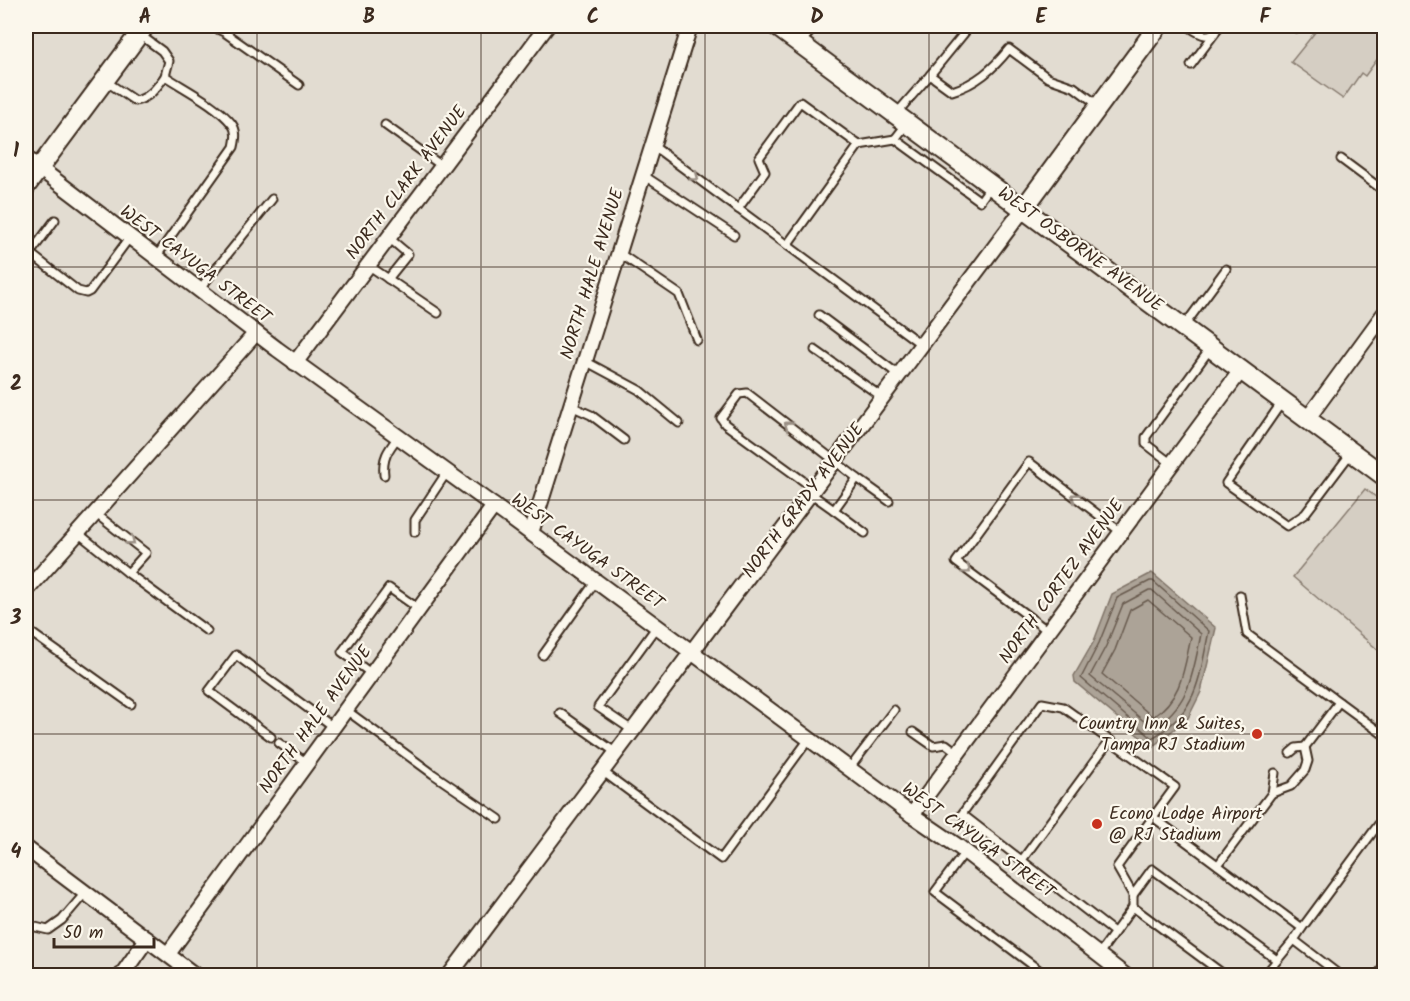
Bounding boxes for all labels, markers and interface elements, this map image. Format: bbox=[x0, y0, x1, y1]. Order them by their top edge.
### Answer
text: A bbox=[139, 2, 151, 34]
text: B bbox=[363, 2, 375, 34]
text: C bbox=[587, 2, 599, 34]
text: D bbox=[810, 2, 824, 34]
text: E bbox=[1035, 2, 1047, 34]
text: F bbox=[1260, 2, 1272, 34]
street label: NORTH CLARK AVENUE bbox=[339, 99, 475, 266]
text: 1 bbox=[13, 136, 19, 168]
one-way arrow bbox=[689, 170, 700, 181]
street label: WEST OSBORNE AVENUE bbox=[991, 180, 1169, 321]
street label: NORTH HALE AVENUE bbox=[553, 184, 633, 363]
street label: WEST CAYUGA STREET bbox=[113, 198, 278, 333]
text: 2 bbox=[10, 369, 22, 401]
street label: NORTH GRADY AVENUE bbox=[736, 417, 873, 585]
one-way arrow bbox=[784, 421, 795, 432]
street label: WEST CAYUGA STREET bbox=[504, 486, 671, 618]
street label: NORTH CORTEZ AVENUE bbox=[992, 493, 1132, 671]
one-way arrow bbox=[1070, 493, 1081, 504]
one-way arrow bbox=[125, 534, 136, 545]
one-way arrow bbox=[960, 563, 971, 574]
text: 3 bbox=[10, 603, 22, 635]
street label: NORTH HALE AVENUE bbox=[252, 639, 380, 800]
place label: Country Inn & Suites, Tampa RJ Stadium bbox=[1078, 710, 1245, 760]
marker: Country Inn & Suites, Tampa RJ Stadium bbox=[1250, 727, 1264, 741]
street label: WEST CAYUGA STREET bbox=[895, 775, 1062, 907]
place label: Econo Lodge Airport @ RJ Stadium bbox=[1109, 800, 1263, 850]
marker: Econo Lodge Airport @ RJ Stadium bbox=[1090, 817, 1104, 831]
text: 4 bbox=[11, 837, 22, 869]
scale bar bbox=[54, 911, 154, 949]
text: 50 m bbox=[63, 919, 103, 948]

